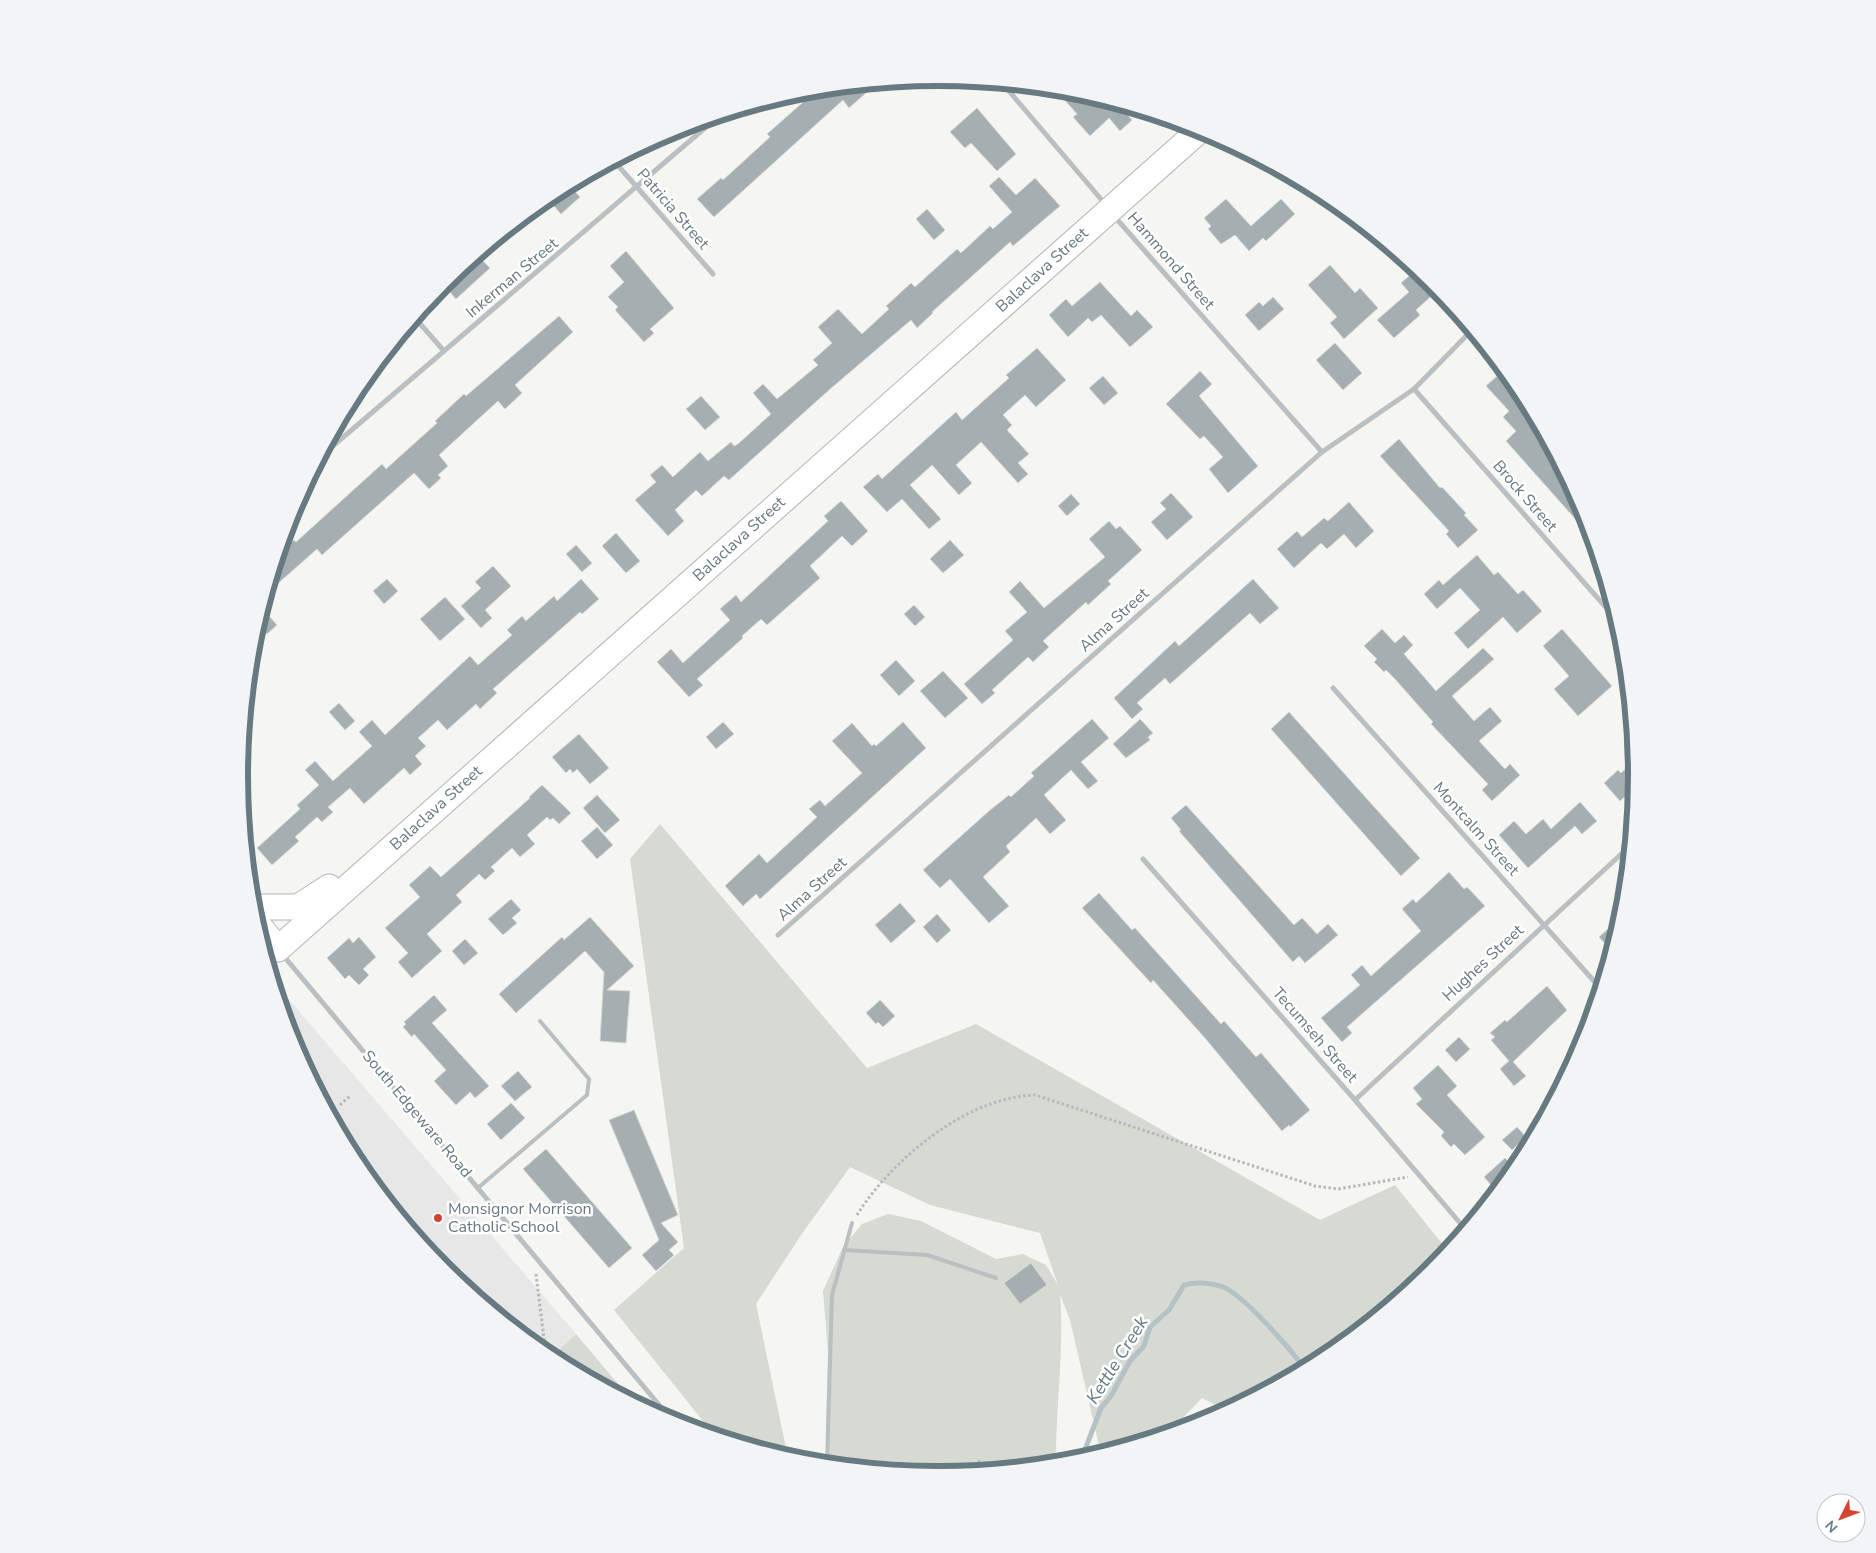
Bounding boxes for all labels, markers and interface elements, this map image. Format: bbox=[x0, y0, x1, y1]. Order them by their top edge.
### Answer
street label: Patricia Street bbox=[632, 164, 715, 254]
street label: Hammond Street bbox=[1122, 207, 1220, 315]
street label: Balaclava Street bbox=[991, 222, 1093, 317]
street label: Inkerman Street bbox=[461, 233, 563, 323]
street label: Brock Street bbox=[1488, 455, 1563, 537]
street label: Balaclava Street bbox=[688, 491, 790, 586]
street label: Alma Street bbox=[1075, 583, 1154, 657]
street label: Balaclava Street bbox=[385, 760, 487, 855]
street label: Montcalm Street bbox=[1428, 777, 1524, 881]
street label: Alma Street bbox=[773, 852, 852, 926]
street label: Hughes Street bbox=[1438, 919, 1529, 1006]
street label: Tecumseh Street bbox=[1267, 982, 1363, 1088]
street label: South Edgeware Road bbox=[357, 1046, 477, 1182]
place label: Monsignor Morrison Catholic School bbox=[448, 1198, 592, 1238]
marker: Monsignor Morrison Catholic School bbox=[432, 1212, 444, 1224]
water label: Kettle Creek bbox=[1081, 1311, 1154, 1408]
north arrow bbox=[1816, 1493, 1866, 1543]
text: N bbox=[1821, 1516, 1842, 1537]

